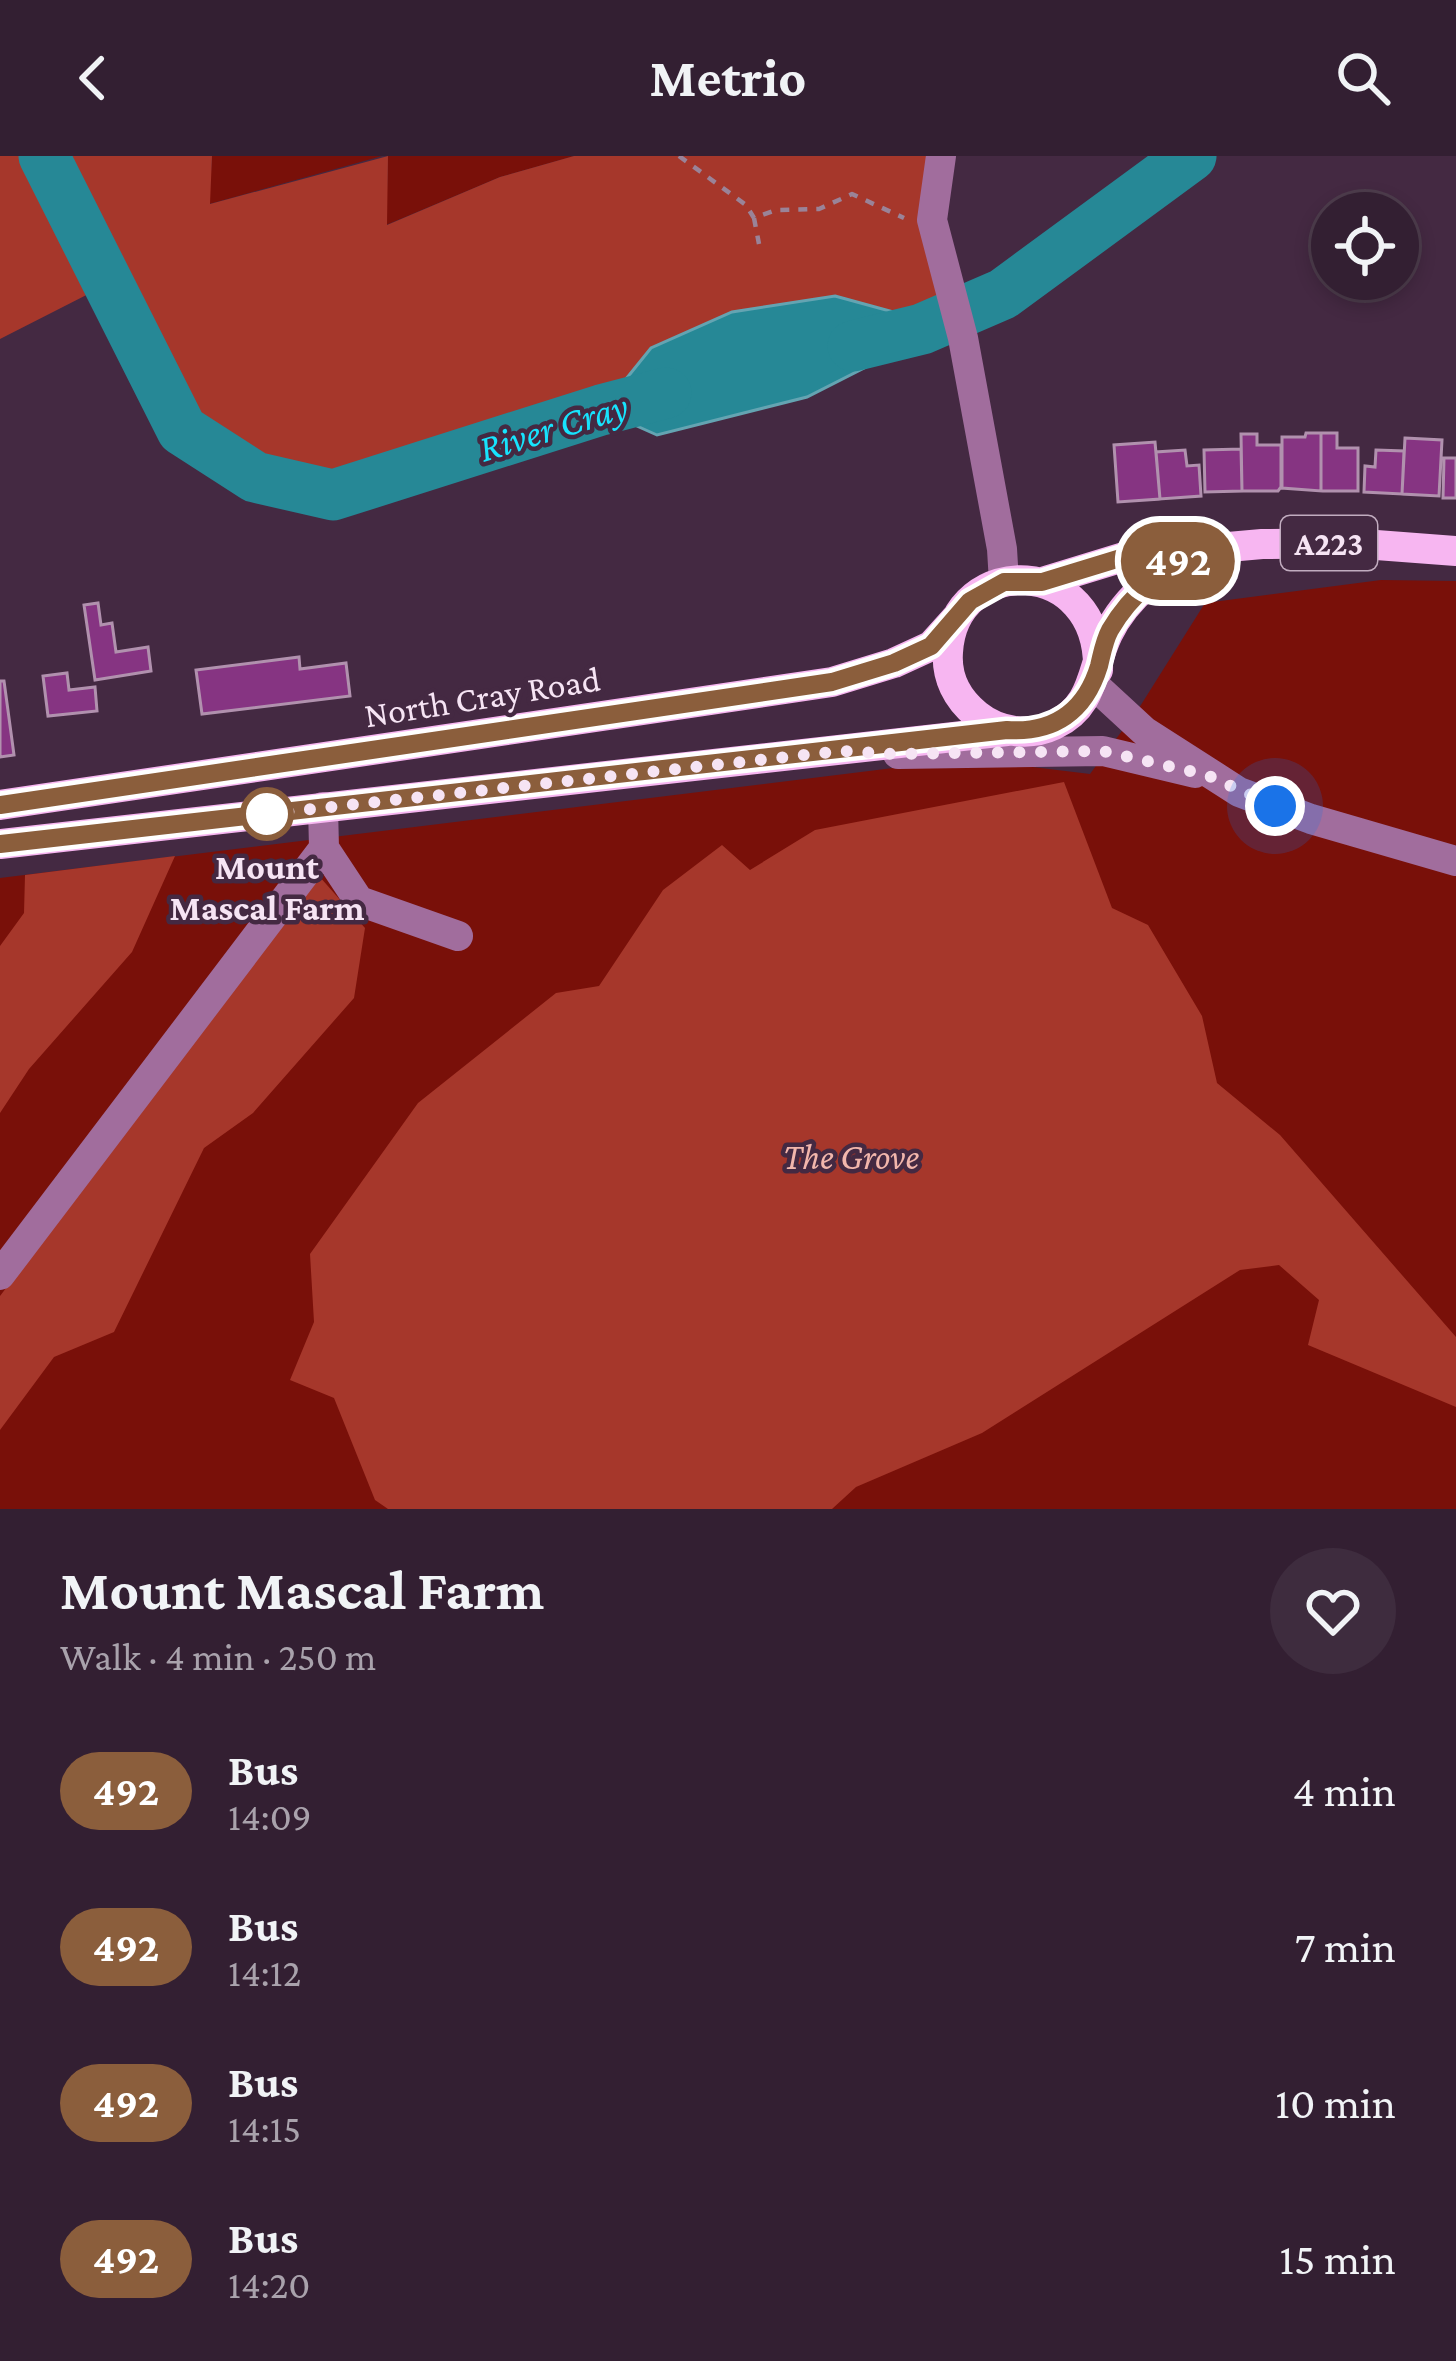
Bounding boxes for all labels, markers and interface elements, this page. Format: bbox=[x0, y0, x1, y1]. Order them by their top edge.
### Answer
icon: back bbox=[60, 45, 126, 111]
icon: search bbox=[1330, 45, 1396, 111]
text: Metrio bbox=[650, 48, 806, 108]
map controls bbox=[1311, 192, 1419, 300]
button: locate bbox=[1311, 192, 1419, 300]
water label: River Cray bbox=[473, 383, 633, 471]
road number: A223 bbox=[1281, 516, 1377, 570]
line badge: 492 bbox=[1109, 522, 1247, 600]
text: 492 bbox=[1145, 537, 1211, 584]
street label: North Cray Road bbox=[361, 659, 603, 735]
your location bbox=[1245, 776, 1305, 836]
marker: Mount Mascal Farm bbox=[242, 789, 292, 839]
place label: Mount Mascal Farm bbox=[170, 847, 365, 928]
park label: The Grove bbox=[783, 1137, 919, 1177]
button: heart bbox=[1270, 1548, 1396, 1674]
text: Mount Mascal Farm bbox=[60, 1558, 544, 1621]
text: Walk · 4 min · 250 m bbox=[60, 1635, 376, 1678]
text: Bus bbox=[228, 1745, 298, 1795]
text: 4 min bbox=[1292, 1766, 1396, 1816]
text: 492 bbox=[93, 1767, 159, 1814]
text: 14:09 bbox=[228, 1795, 312, 1838]
text: Bus bbox=[228, 1901, 298, 1951]
text: 7 min bbox=[1295, 1922, 1396, 1972]
text: 492 bbox=[93, 1923, 159, 1970]
text: 14:12 bbox=[228, 1951, 301, 1994]
text: Bus bbox=[228, 2057, 298, 2107]
text: 10 min bbox=[1275, 2078, 1396, 2128]
text: 492 bbox=[93, 2079, 159, 2126]
text: 14:15 bbox=[228, 2107, 301, 2150]
text: Bus bbox=[228, 2213, 298, 2263]
text: 15 min bbox=[1279, 2234, 1396, 2284]
text: 492 bbox=[93, 2235, 159, 2282]
text: 14:20 bbox=[228, 2263, 310, 2306]

